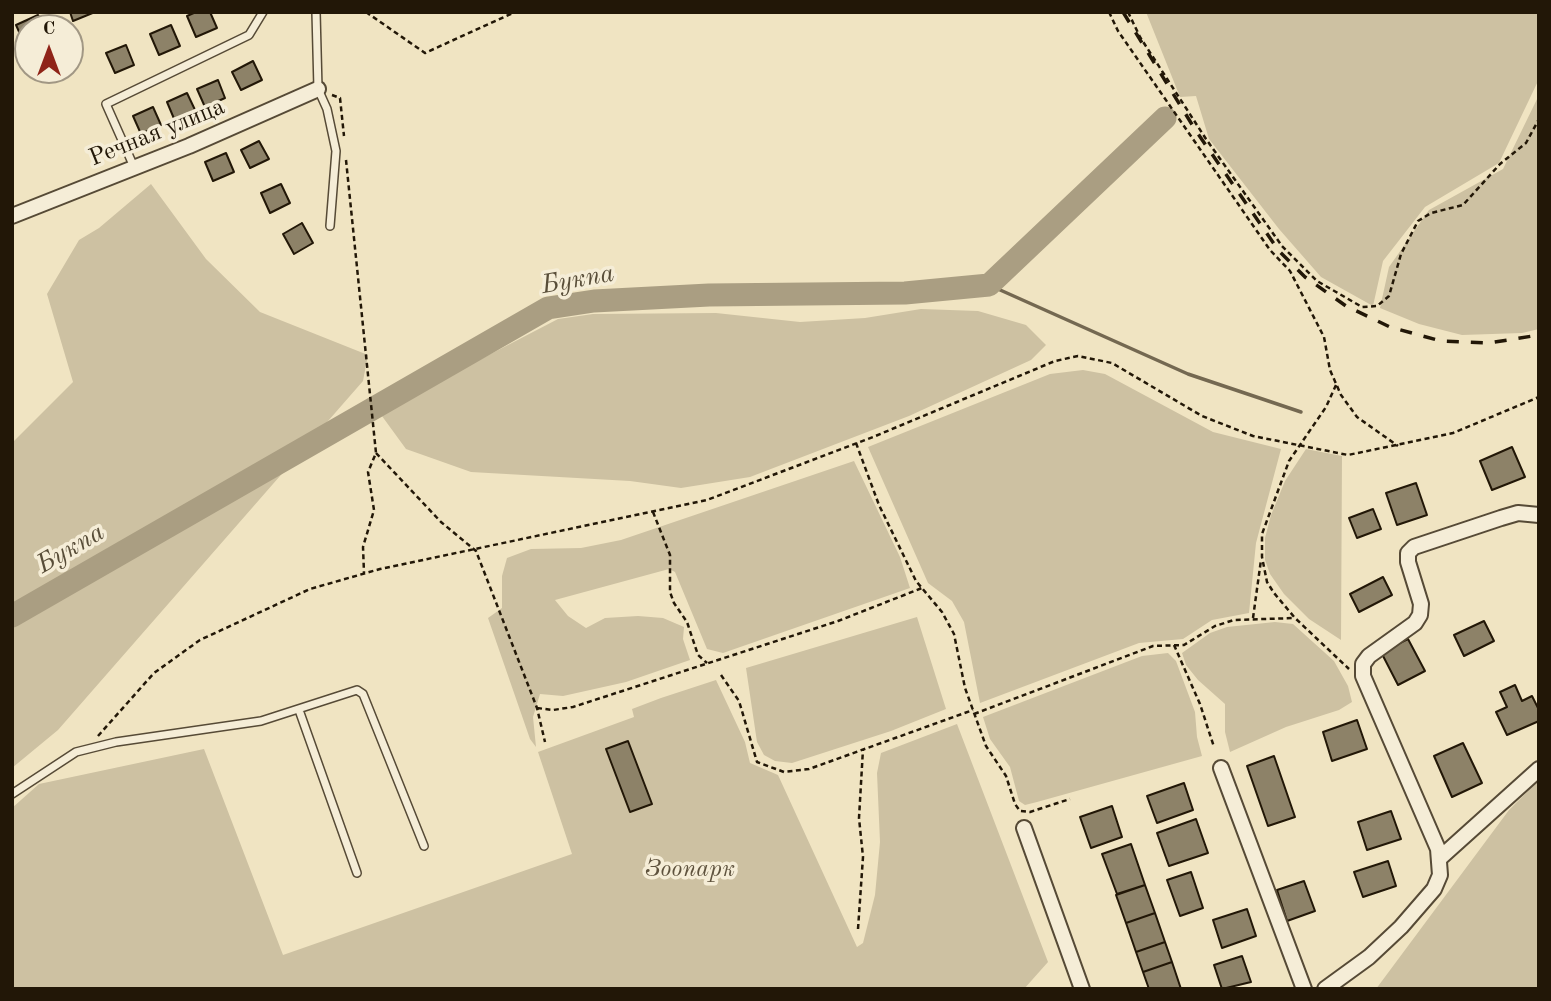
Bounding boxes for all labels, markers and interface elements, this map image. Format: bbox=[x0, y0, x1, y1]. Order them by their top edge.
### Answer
north arrow bbox=[14, 14, 84, 84]
text: С bbox=[43, 20, 55, 39]
street label: Речная улица bbox=[85, 93, 229, 173]
water label: Букпа bbox=[539, 258, 617, 302]
water label: Букпа bbox=[32, 517, 110, 581]
park label: Зоопарк bbox=[645, 856, 735, 884]

